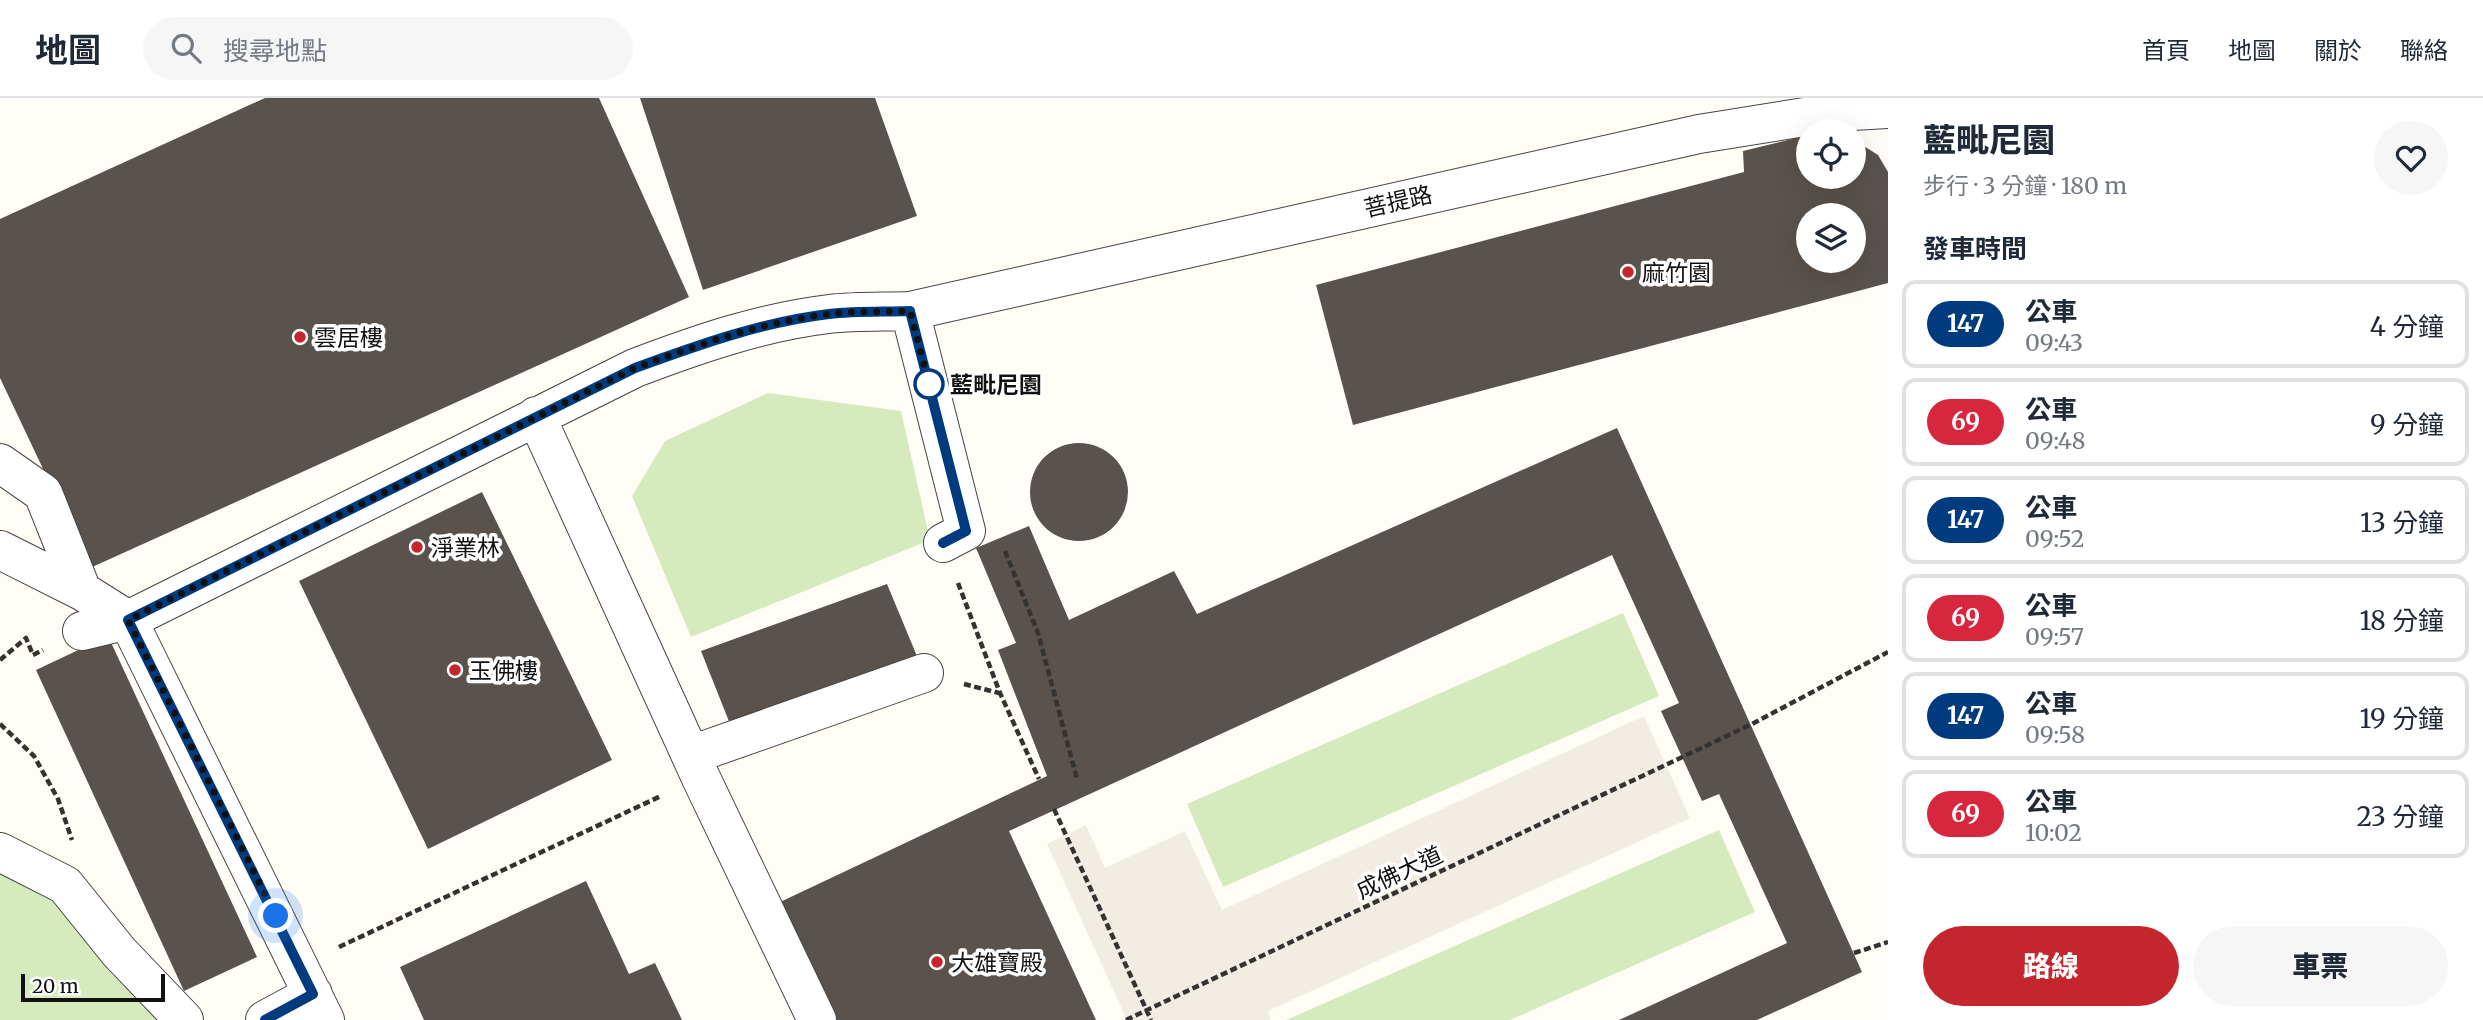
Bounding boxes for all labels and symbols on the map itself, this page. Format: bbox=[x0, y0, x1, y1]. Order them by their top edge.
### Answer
street label: 菩提路 bbox=[1361, 179, 1435, 223]
place label: 麻竹園 bbox=[1642, 258, 1711, 287]
marker: 麻竹園 bbox=[1620, 264, 1636, 280]
place label: 雲居樓 bbox=[314, 323, 383, 352]
marker: 雲居樓 bbox=[292, 329, 308, 345]
marker: 藍毗尼園 bbox=[914, 369, 944, 399]
place label: 藍毗尼園 bbox=[950, 370, 1042, 399]
place label: 淨業林 bbox=[431, 533, 500, 562]
marker: 淨業林 bbox=[409, 539, 425, 555]
place label: 玉佛樓 bbox=[469, 656, 538, 685]
marker: 玉佛樓 bbox=[447, 662, 463, 678]
street label: 成佛大道 bbox=[1351, 839, 1447, 905]
your location bbox=[258, 898, 293, 933]
place label: 大雄寶殿 bbox=[951, 948, 1043, 977]
marker: 大雄寶殿 bbox=[929, 954, 945, 970]
scale bar bbox=[21, 971, 164, 1003]

